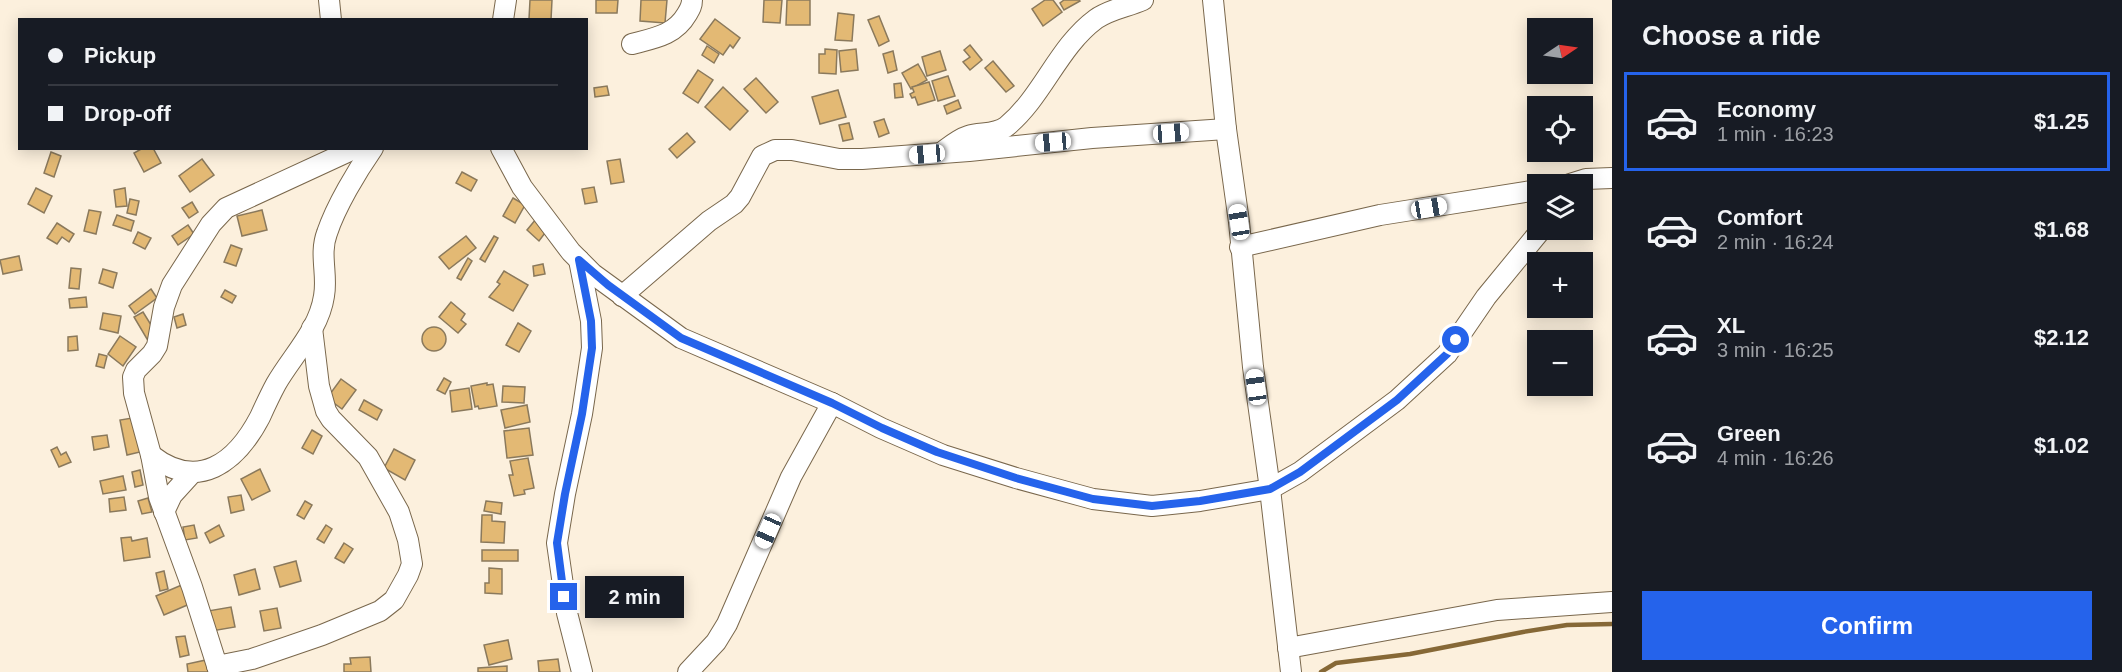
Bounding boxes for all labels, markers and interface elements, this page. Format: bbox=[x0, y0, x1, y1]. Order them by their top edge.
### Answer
north arrow bbox=[1527, 18, 1593, 84]
map controls bbox=[1527, 18, 1593, 396]
text: Choose a ride bbox=[1642, 21, 1821, 51]
text: Pickup bbox=[84, 43, 156, 68]
icon: car bbox=[1645, 95, 1699, 149]
button: locate bbox=[1527, 96, 1593, 162]
text: Economy bbox=[1717, 97, 1816, 122]
text: Drop-off bbox=[84, 101, 171, 126]
text: $1.25 bbox=[2034, 109, 2089, 134]
car bbox=[1152, 123, 1190, 143]
text: 1 min · 16:23 bbox=[1717, 123, 1834, 145]
car bbox=[1034, 131, 1072, 153]
car bbox=[908, 143, 946, 165]
button: layers bbox=[1527, 174, 1593, 240]
car bbox=[1410, 196, 1448, 220]
car bbox=[1227, 203, 1251, 241]
icon: car bbox=[1645, 203, 1699, 257]
text: Comfort bbox=[1717, 205, 1803, 230]
text: $1.68 bbox=[2034, 217, 2089, 242]
text: 2 min · 16:24 bbox=[1717, 231, 1834, 253]
button: + bbox=[1527, 252, 1593, 318]
icon: car bbox=[1645, 311, 1699, 365]
text: XL bbox=[1717, 313, 1745, 338]
text: $2.12 bbox=[2034, 325, 2089, 350]
route start bbox=[1442, 326, 1469, 353]
button: − bbox=[1527, 330, 1593, 396]
text: 3 min · 16:25 bbox=[1717, 339, 1834, 361]
car bbox=[1245, 368, 1267, 406]
icon: car bbox=[1645, 419, 1699, 473]
text: Green bbox=[1717, 421, 1781, 446]
text: $1.02 bbox=[2034, 433, 2089, 458]
text: 4 min · 16:26 bbox=[1717, 447, 1834, 469]
car bbox=[752, 511, 784, 551]
callout: 2 min bbox=[585, 576, 684, 618]
route end bbox=[550, 583, 577, 610]
text: 2 min bbox=[608, 586, 661, 608]
button: Confirm bbox=[1642, 591, 2092, 660]

